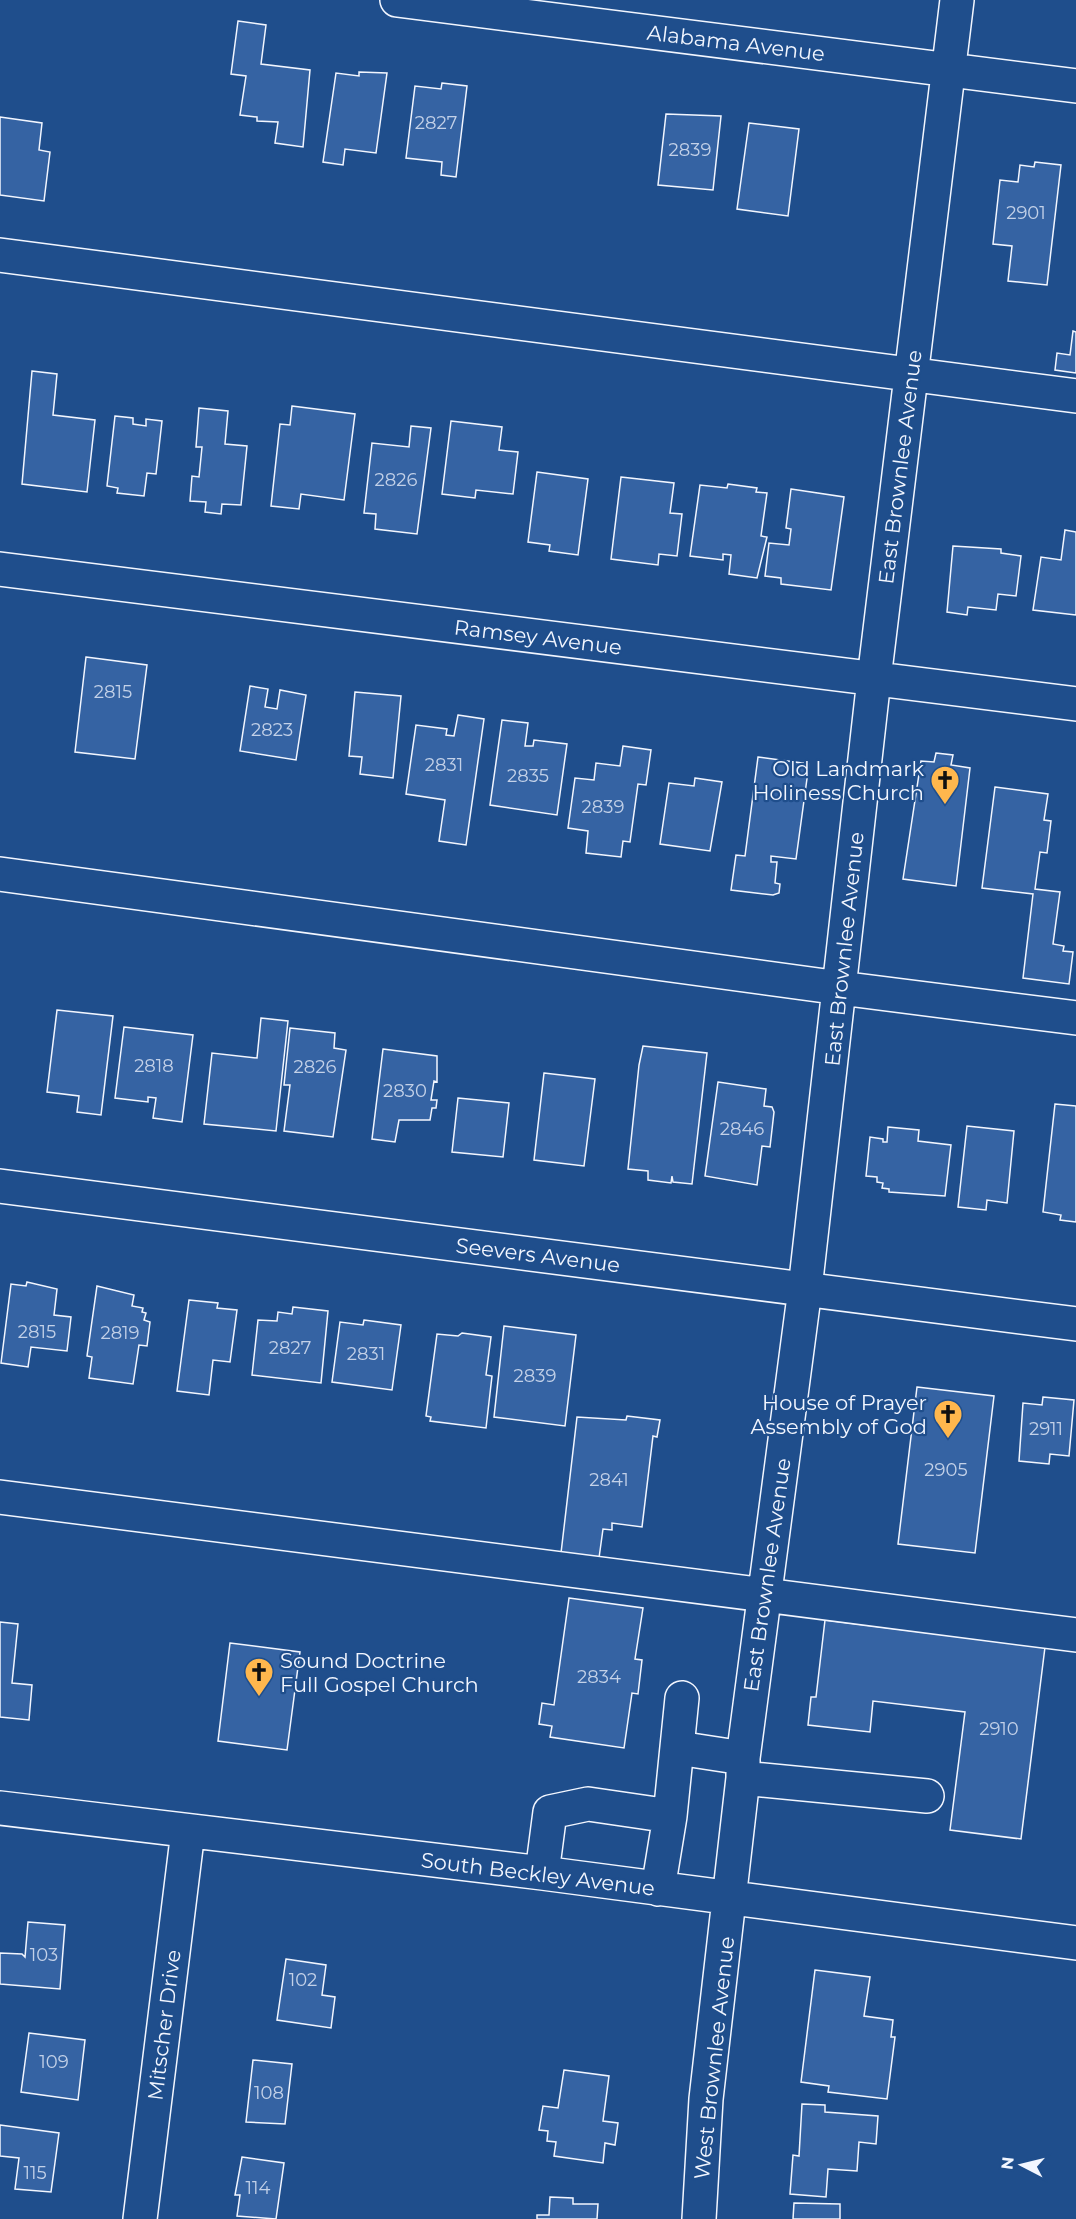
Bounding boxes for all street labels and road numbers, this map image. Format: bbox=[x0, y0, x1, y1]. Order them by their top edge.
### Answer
street label: Alabama Avenue bbox=[646, 20, 826, 66]
street label: East Brownlee Avenue bbox=[873, 348, 927, 586]
street label: Ramsey Avenue bbox=[453, 614, 623, 660]
street label: East Brownlee Avenue bbox=[819, 830, 869, 1068]
street label: Seevers Avenue bbox=[454, 1233, 622, 1277]
street label: East Brownlee Avenue bbox=[738, 1456, 796, 1694]
street label: South Beckley Avenue bbox=[420, 1847, 656, 1901]
street label: West Brownlee Avenue bbox=[689, 1935, 739, 2181]
street label: Mitscher Drive bbox=[142, 1948, 186, 2102]

